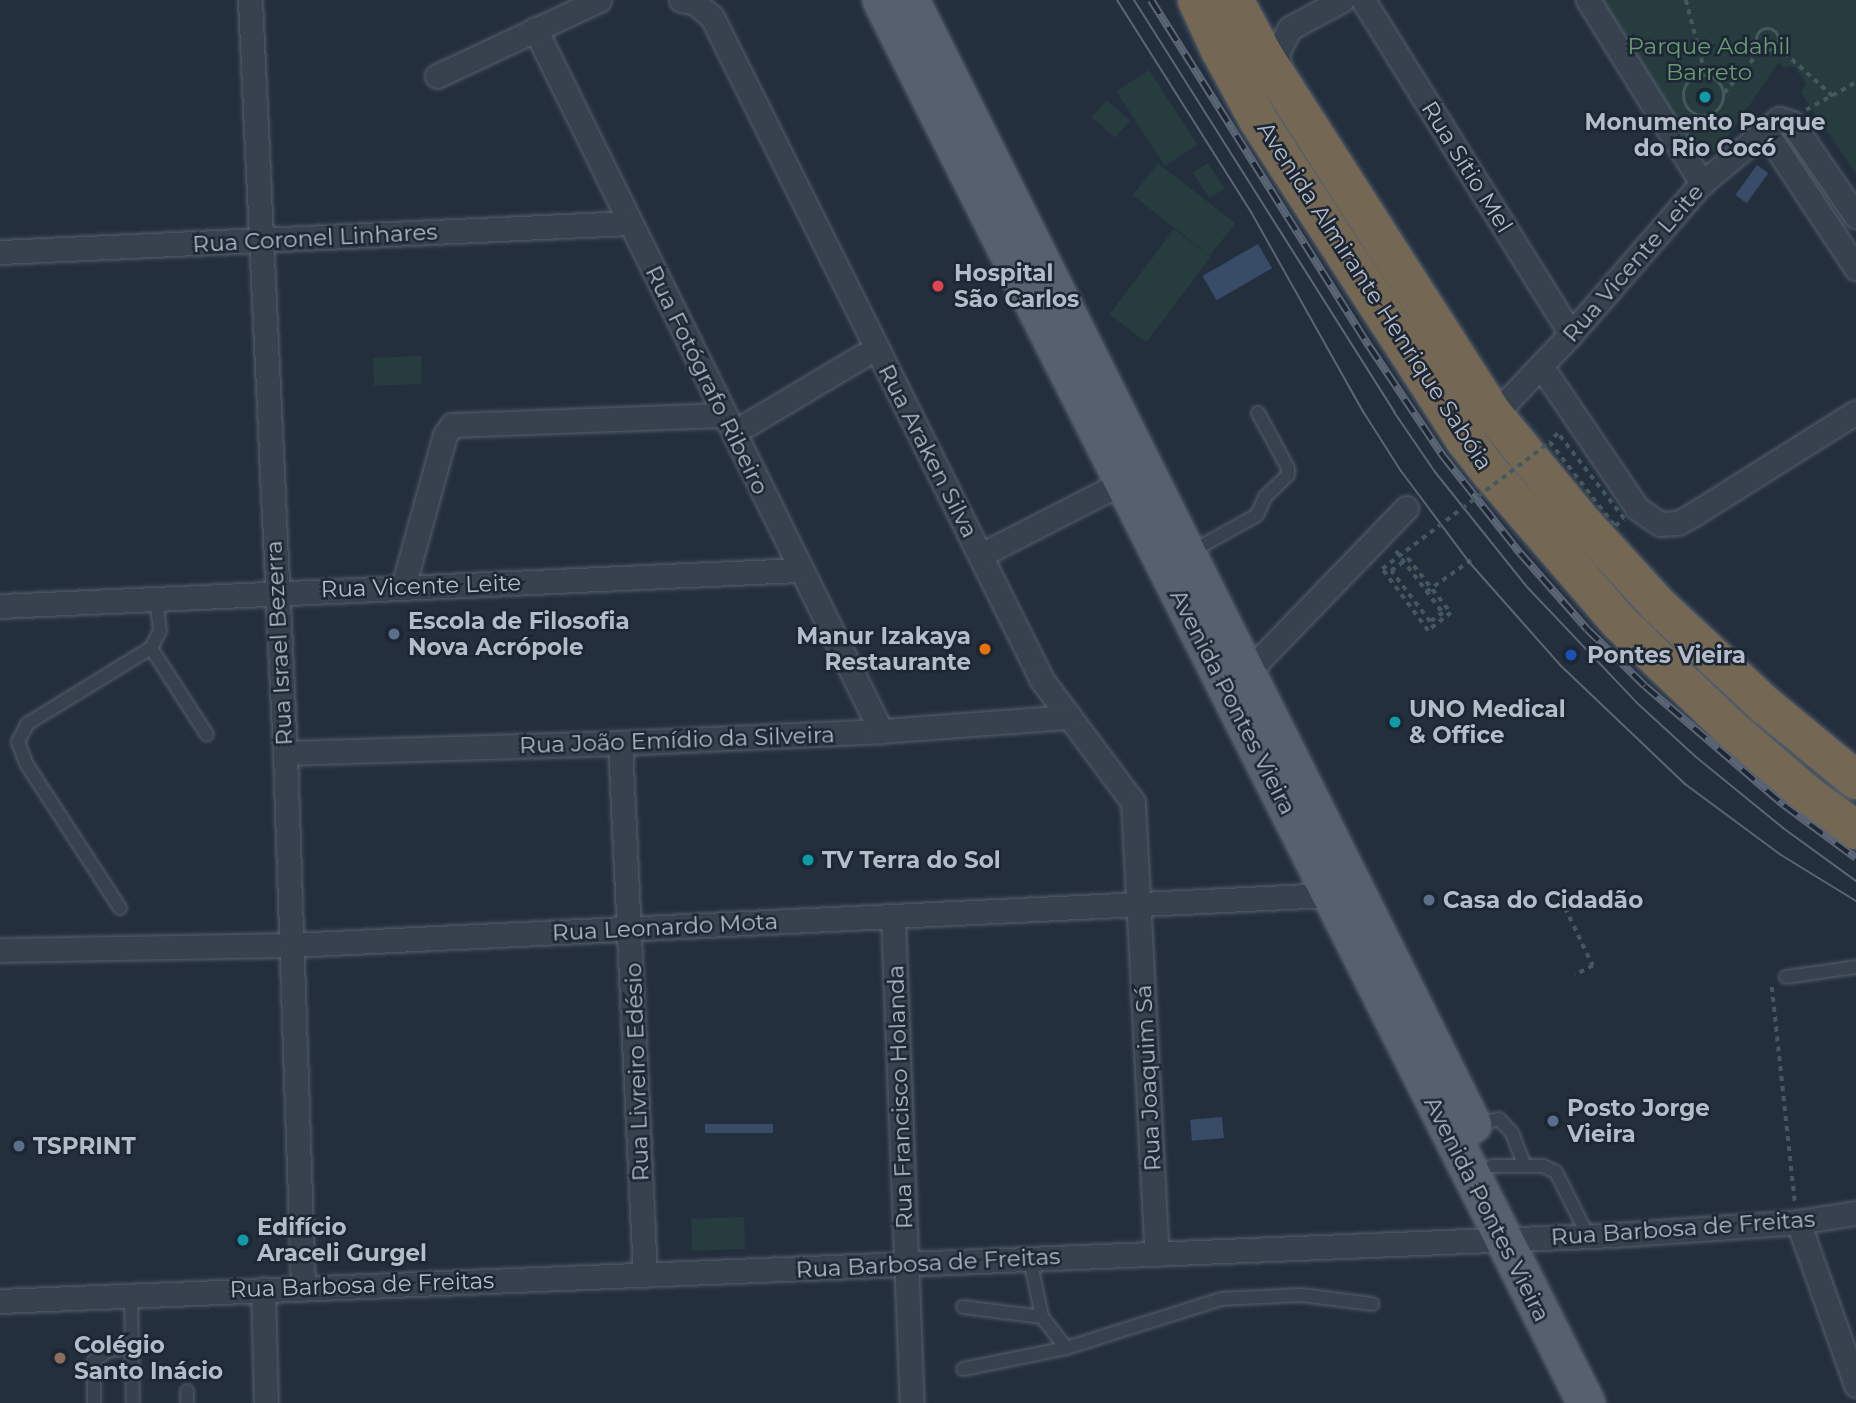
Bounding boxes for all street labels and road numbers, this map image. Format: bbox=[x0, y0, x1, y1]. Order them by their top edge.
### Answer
street label: Rua Sítio Mel bbox=[1416, 96, 1518, 238]
street label: Avenida Almirante Henrique Sabóia bbox=[1252, 116, 1498, 476]
street label: Rua Vicente Leite bbox=[1557, 178, 1709, 348]
street label: Rua Coronel Linhares bbox=[192, 218, 438, 258]
street label: Rua Fotógrafo Ribeiro bbox=[640, 261, 774, 499]
street label: Rua Araken Silva bbox=[872, 360, 984, 542]
street label: Rua Israel Bezerra bbox=[260, 540, 298, 746]
street label: Rua Vicente Leite bbox=[320, 569, 522, 603]
street label: Avenida Pontes Vieira bbox=[1164, 585, 1302, 819]
street label: Rua João Emídio da Silveira bbox=[519, 721, 835, 759]
street label: Rua Leonardo Mota bbox=[551, 907, 779, 947]
street label: Rua Livreiro Edésio bbox=[619, 962, 655, 1182]
street label: Rua Francisco Holanda bbox=[882, 964, 918, 1230]
street label: Rua Joaquim Sá bbox=[1129, 984, 1167, 1172]
street label: Avenida Pontes Vieira bbox=[1418, 1092, 1556, 1326]
street label: Rua Barbosa de Freitas bbox=[1550, 1205, 1816, 1251]
street label: Rua Barbosa de Freitas bbox=[795, 1242, 1061, 1284]
street label: Rua Barbosa de Freitas bbox=[229, 1267, 495, 1303]

